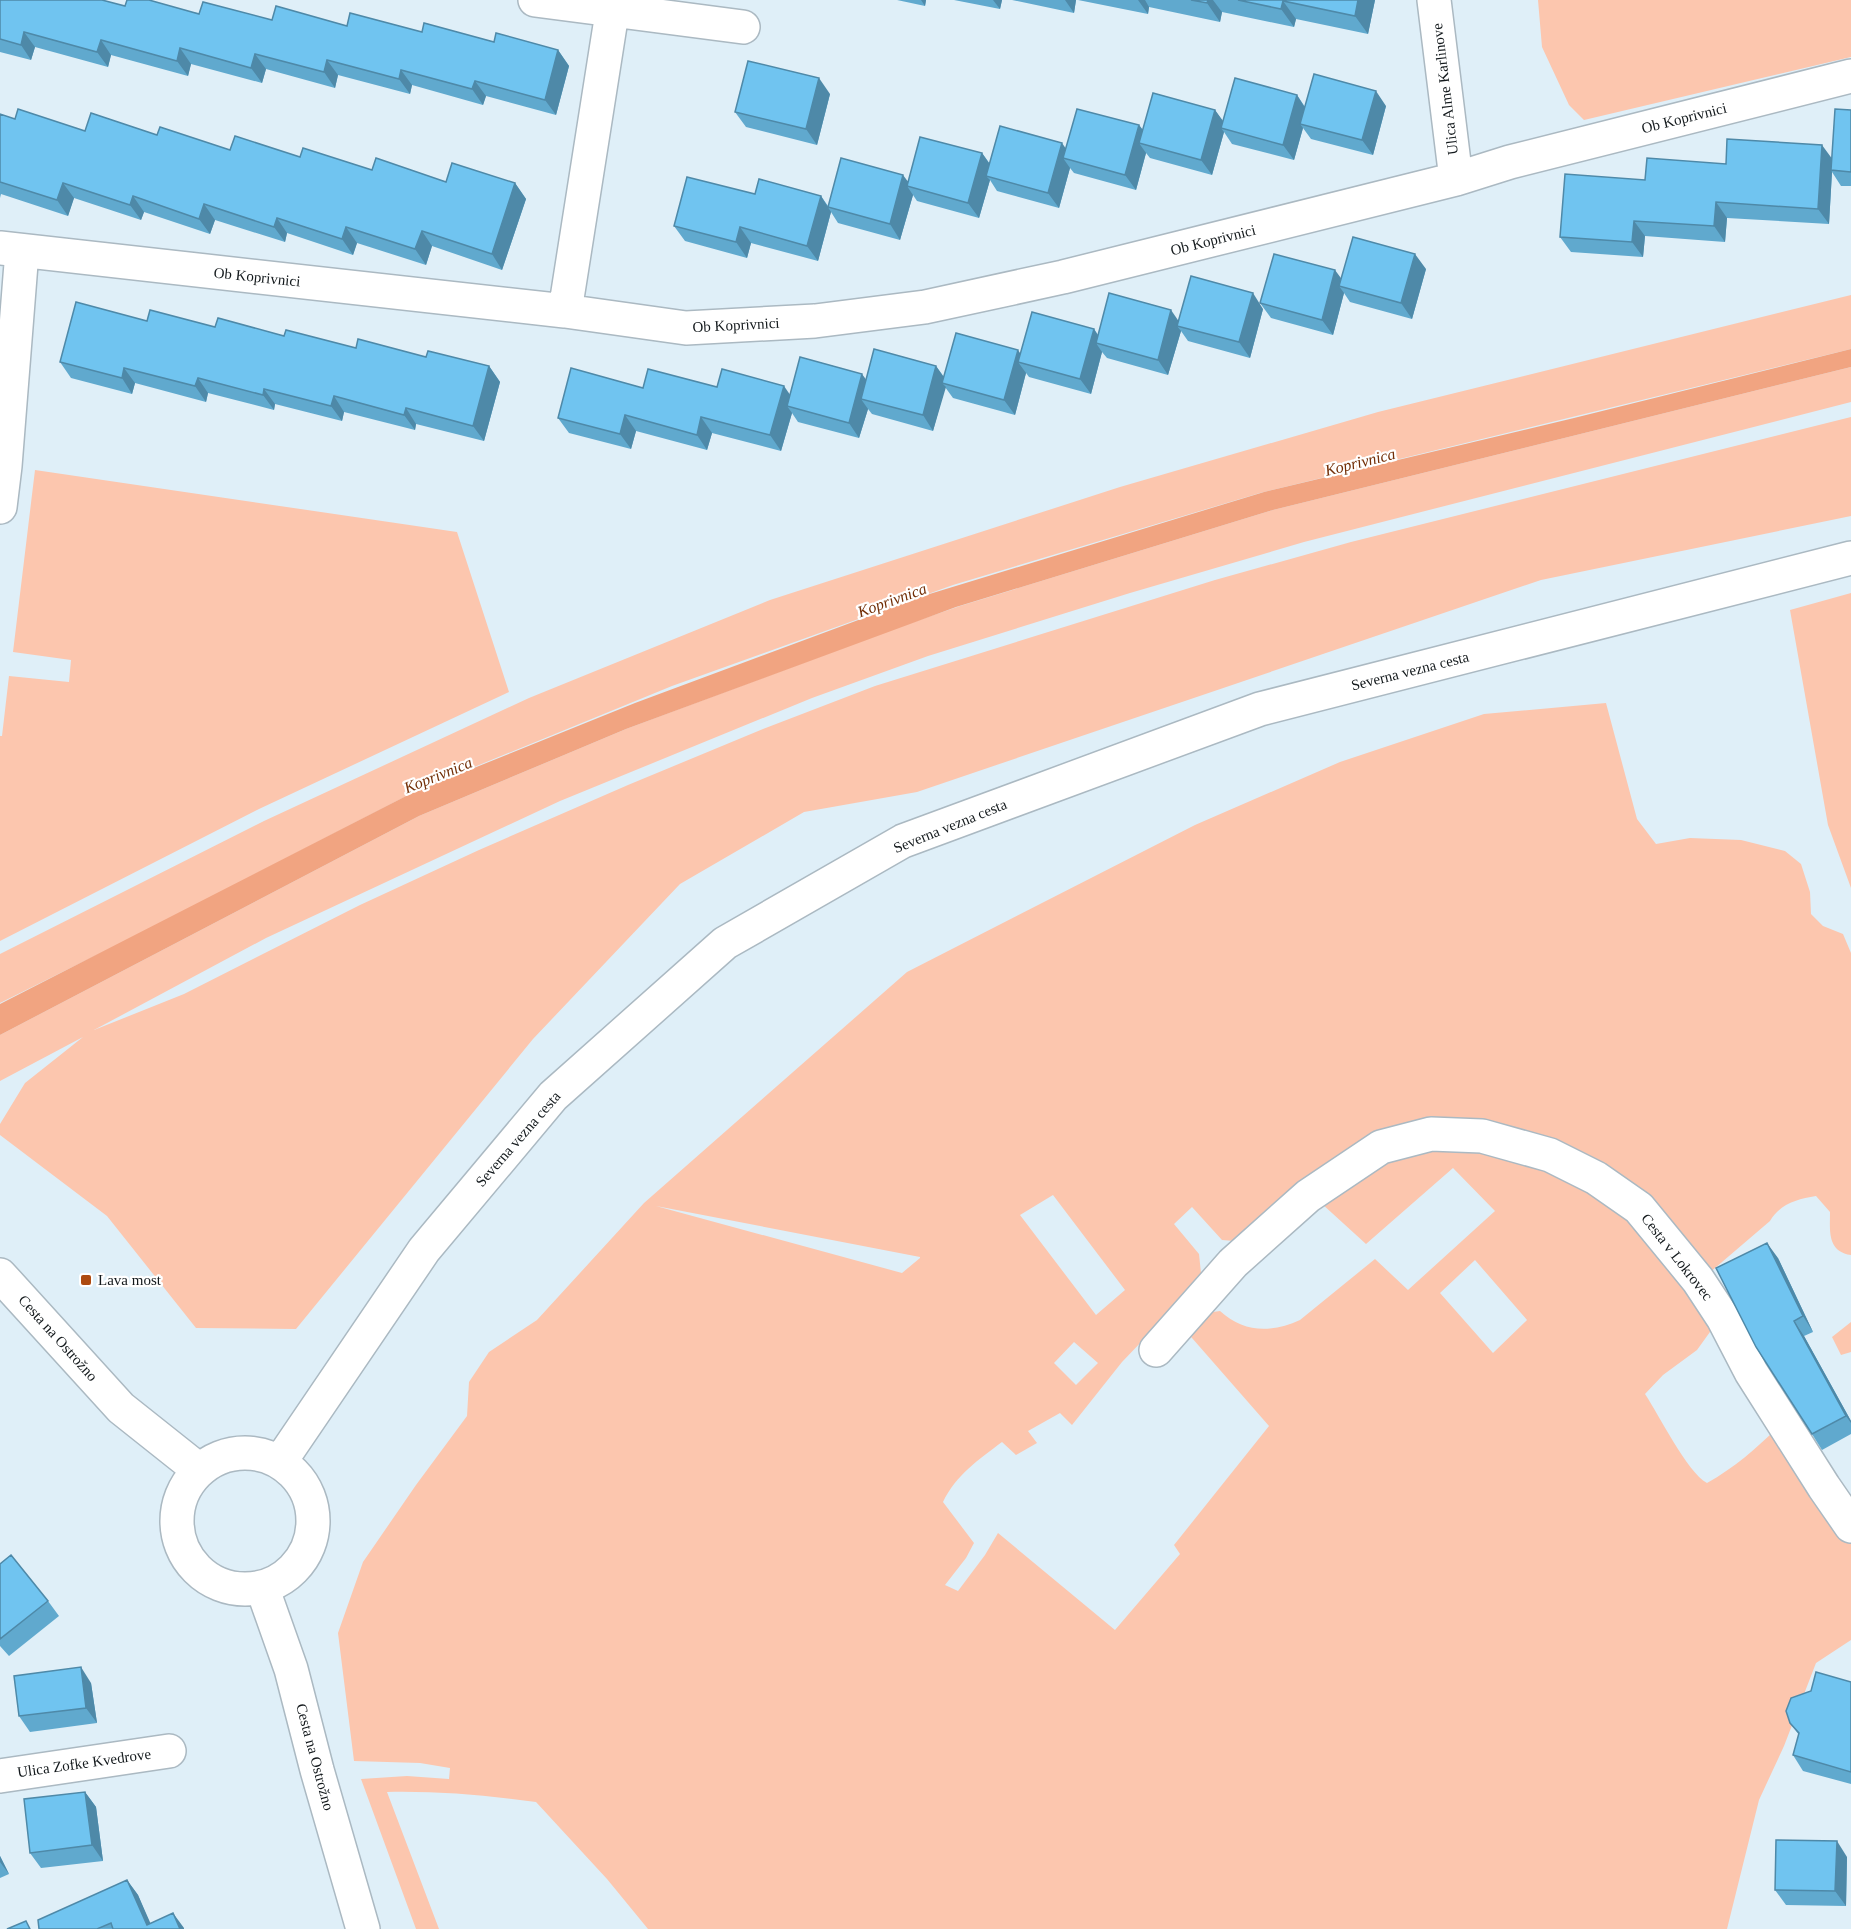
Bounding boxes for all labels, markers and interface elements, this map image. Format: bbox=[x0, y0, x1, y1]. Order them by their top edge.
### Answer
street label: Ulica Alme Karlinove bbox=[1429, 22, 1461, 156]
street label: Ob Koprivnici bbox=[1640, 100, 1728, 136]
street label: Ob Koprivnici bbox=[1169, 222, 1257, 258]
street label: Ob Koprivnici bbox=[213, 264, 301, 290]
street label: Ob Koprivnici bbox=[692, 315, 780, 335]
water label: Koprivnica bbox=[1322, 445, 1397, 480]
water label: Koprivnica bbox=[854, 580, 929, 622]
street label: Severna vezna cesta bbox=[1349, 649, 1471, 693]
water label: Koprivnica bbox=[401, 754, 475, 798]
street label: Severna vezna cesta bbox=[891, 796, 1009, 856]
street label: Severna vezna cesta bbox=[472, 1088, 564, 1190]
street label: Cesta v Lokrovec bbox=[1638, 1210, 1716, 1304]
place label: Lava most bbox=[98, 1272, 162, 1288]
marker: Lava most bbox=[79, 1273, 93, 1287]
street label: Cesta na Ostrožno bbox=[15, 1292, 101, 1384]
street label: Cesta na Ostrožno bbox=[293, 1702, 337, 1812]
street label: Ulica Zofke Kvedrove bbox=[16, 1746, 152, 1780]

